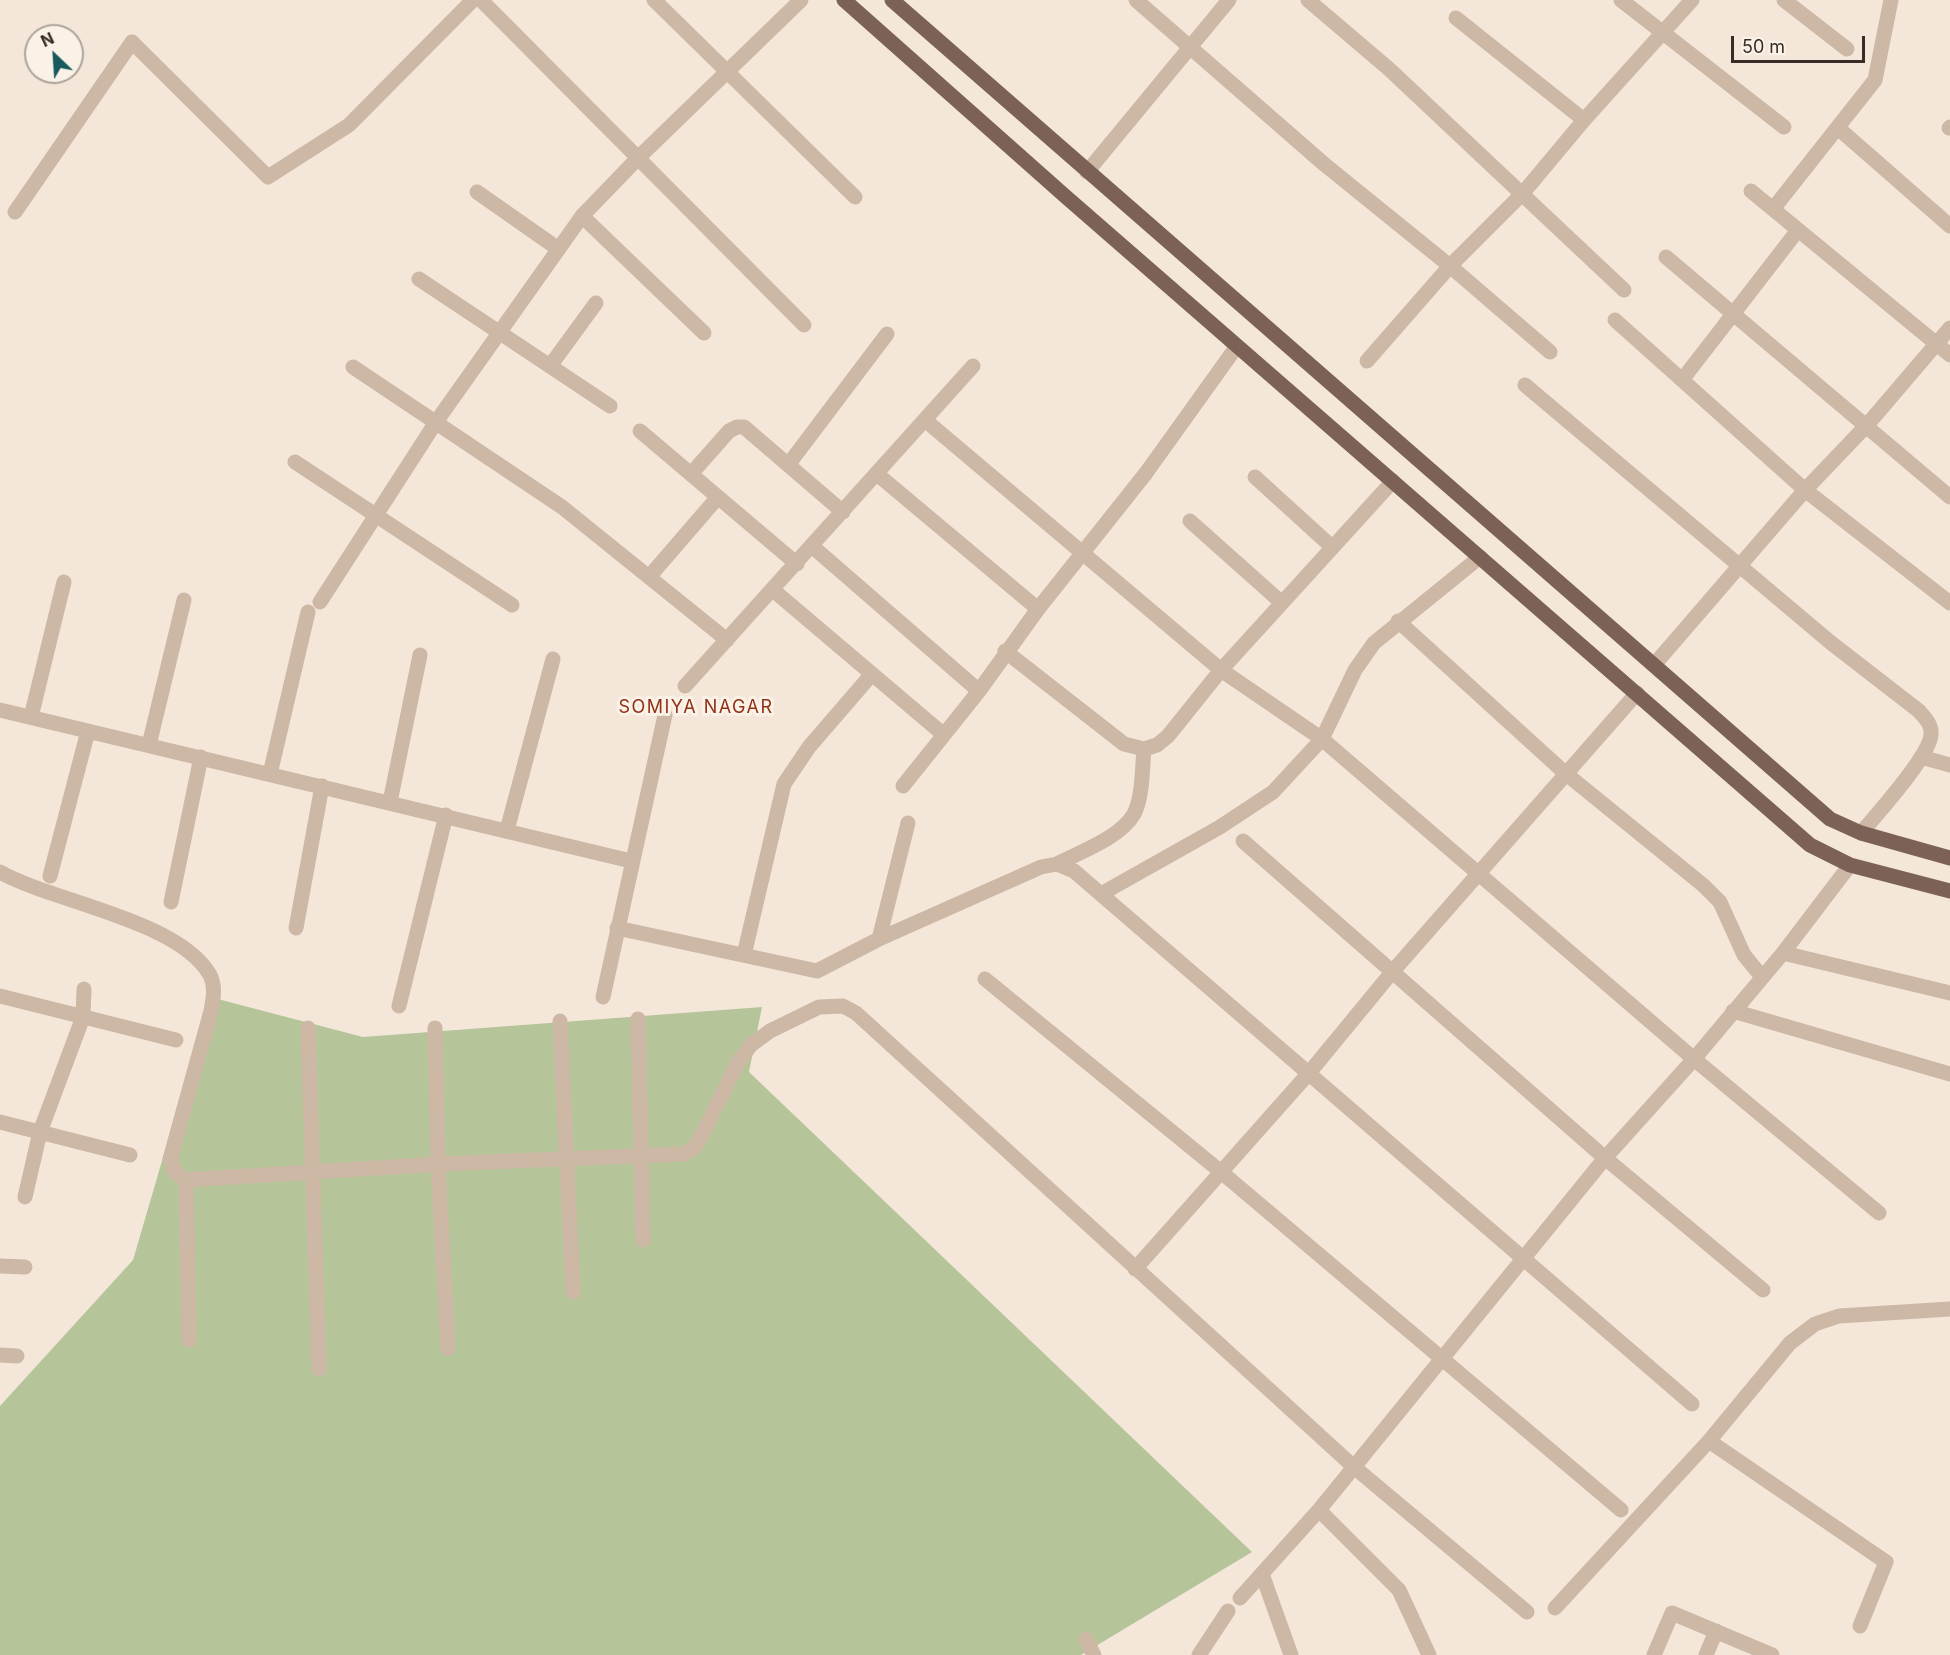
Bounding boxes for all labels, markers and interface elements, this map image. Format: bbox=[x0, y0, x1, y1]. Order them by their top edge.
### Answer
north arrow bbox=[24, 24, 84, 84]
scale bar bbox=[1734, 24, 1868, 62]
text: N bbox=[37, 28, 57, 51]
text: 50 m bbox=[1742, 36, 1785, 57]
district label: SOMIYA NAGAR bbox=[618, 697, 774, 719]

